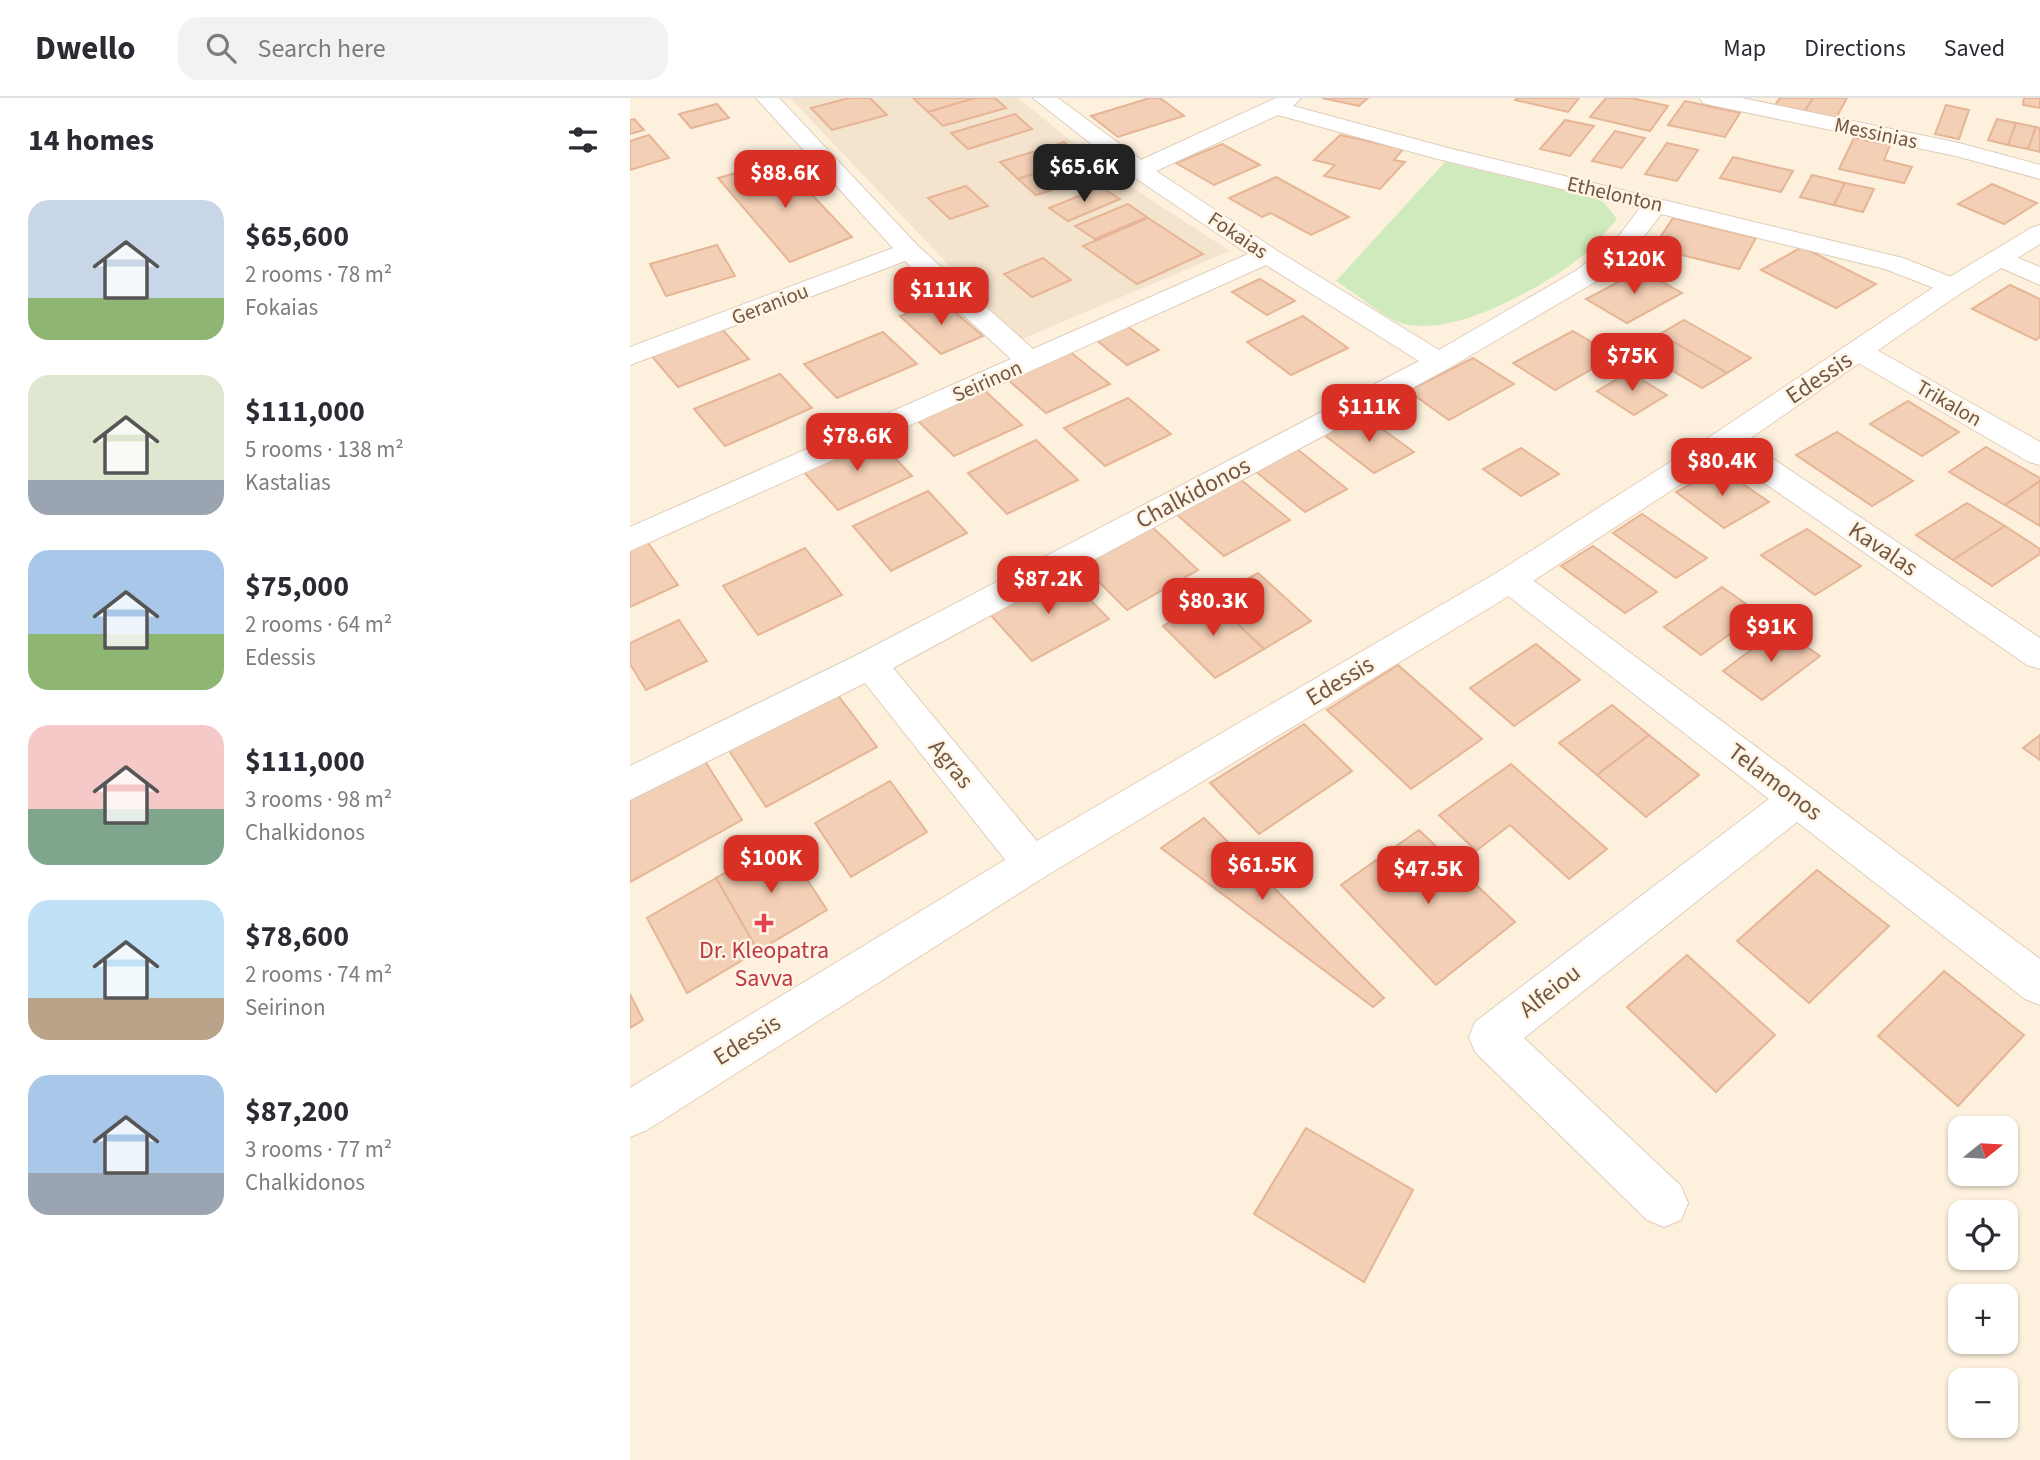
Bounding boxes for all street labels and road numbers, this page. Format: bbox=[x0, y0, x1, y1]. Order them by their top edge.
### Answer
street label: Messinias bbox=[1832, 110, 1921, 156]
street label: Ethelonton bbox=[1564, 168, 1666, 220]
street label: Fokaias bbox=[1202, 204, 1274, 266]
street label: Geraniou bbox=[727, 276, 813, 332]
street label: Edessis bbox=[1779, 343, 1859, 413]
street label: Seirinon bbox=[947, 352, 1027, 410]
street label: Trikalon bbox=[1910, 372, 1988, 434]
street label: Chalkidonos bbox=[1129, 448, 1257, 538]
street label: Kavalas bbox=[1841, 513, 1925, 585]
street label: Edessis bbox=[1299, 647, 1381, 715]
street label: Agras bbox=[920, 732, 982, 796]
street label: Telamonos bbox=[1720, 735, 1830, 829]
street label: Alfeiou bbox=[1512, 956, 1588, 1026]
street label: Edessis bbox=[706, 1006, 788, 1074]

